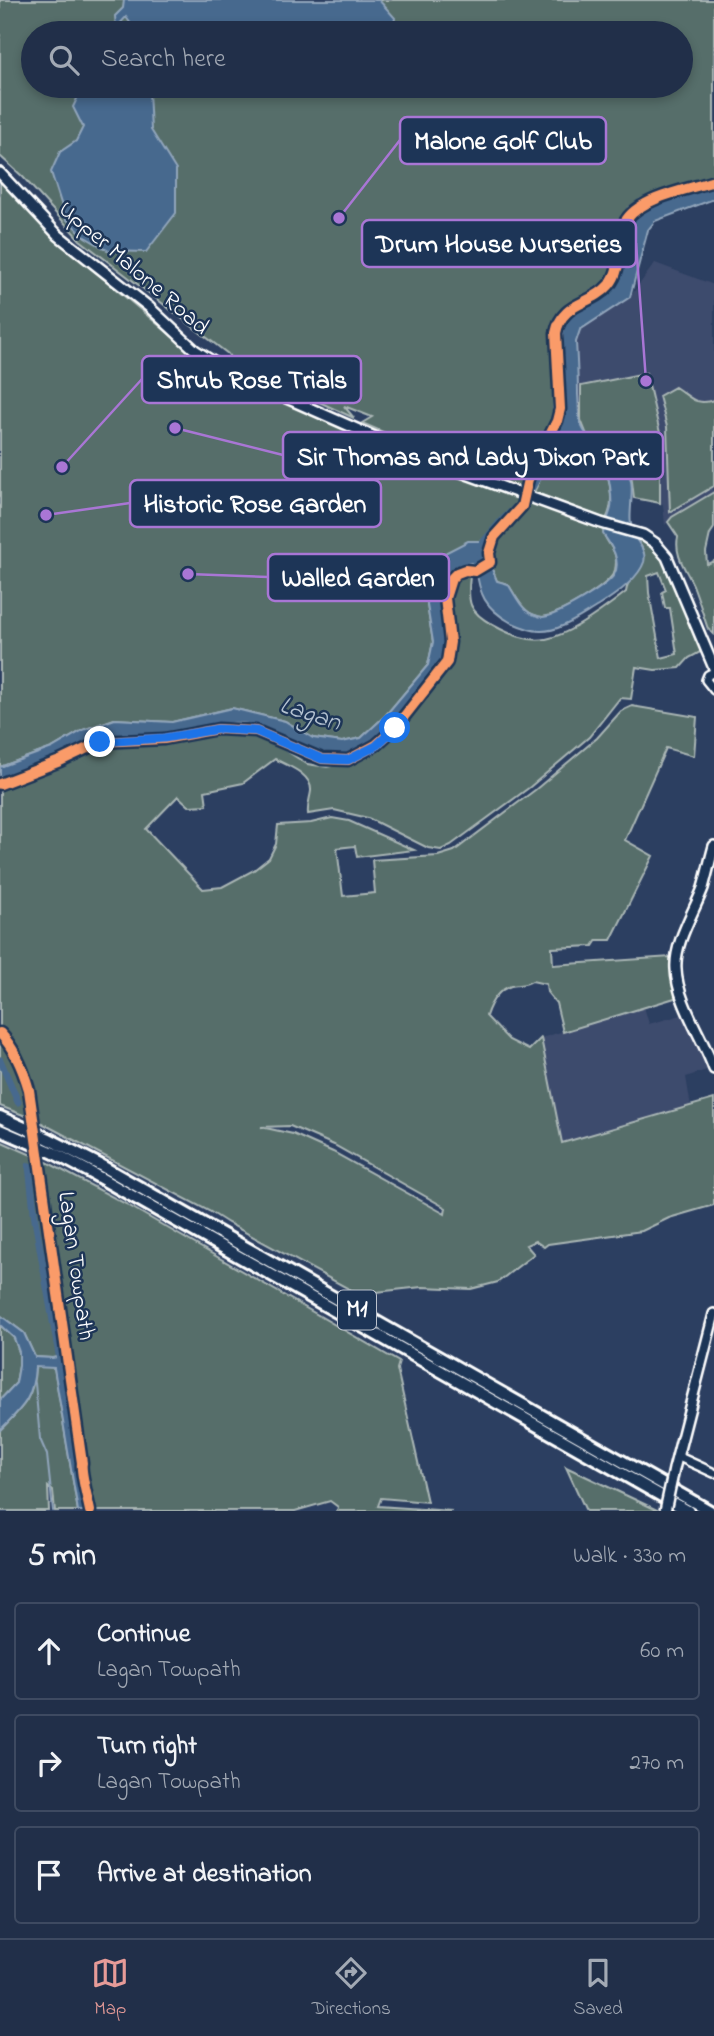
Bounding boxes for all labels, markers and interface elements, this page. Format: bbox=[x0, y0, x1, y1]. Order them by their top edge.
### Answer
search box bbox=[21, 21, 693, 98]
icon: search bbox=[45, 41, 83, 79]
text: Search here bbox=[101, 41, 226, 79]
callout: Malone Golf Club bbox=[400, 117, 606, 164]
text: Malone Golf Club bbox=[414, 124, 592, 162]
street label: Upper Malone Road bbox=[50, 193, 217, 345]
callout: Drum House Nurseries bbox=[362, 220, 636, 267]
text: Drum House Nurseries bbox=[375, 227, 622, 265]
callout: Shrub Rose Trials bbox=[142, 356, 361, 403]
text: Shrub Rose Trials bbox=[157, 363, 347, 401]
callout: Sir Thomas and Lady Dixon Park bbox=[283, 432, 663, 479]
text: Sir Thomas and Lady Dixon Park bbox=[297, 440, 650, 478]
callout: Historic Rose Garden bbox=[130, 480, 381, 527]
text: Historic Rose Garden bbox=[144, 487, 367, 525]
callout: Walled Garden bbox=[268, 554, 449, 601]
text: Walled Garden bbox=[281, 561, 435, 599]
water label: Lagan bbox=[275, 687, 347, 743]
route start bbox=[379, 712, 410, 743]
route end bbox=[84, 726, 115, 757]
street label: Lagan Towpath bbox=[47, 1189, 103, 1343]
road number: M1 bbox=[338, 1290, 376, 1330]
text: 5 min bbox=[28, 1535, 96, 1579]
text: Walk · 330 m bbox=[573, 1540, 686, 1573]
text: Continue bbox=[97, 1616, 190, 1654]
icon: ahead bbox=[30, 1632, 68, 1670]
text: 60 m bbox=[640, 1635, 684, 1668]
text: Lagan Towpath bbox=[97, 1654, 241, 1687]
text: Turn right bbox=[97, 1728, 197, 1766]
icon: right bbox=[30, 1744, 68, 1782]
text: 270 m bbox=[630, 1747, 684, 1780]
text: Lagan Towpath bbox=[97, 1766, 241, 1799]
icon: arrive bbox=[30, 1856, 68, 1894]
text: Arrive at destination bbox=[97, 1856, 312, 1894]
tab: Map bbox=[91, 1954, 129, 2023]
tab: Directions bbox=[312, 1954, 391, 2023]
tab: Saved bbox=[573, 1954, 623, 2023]

